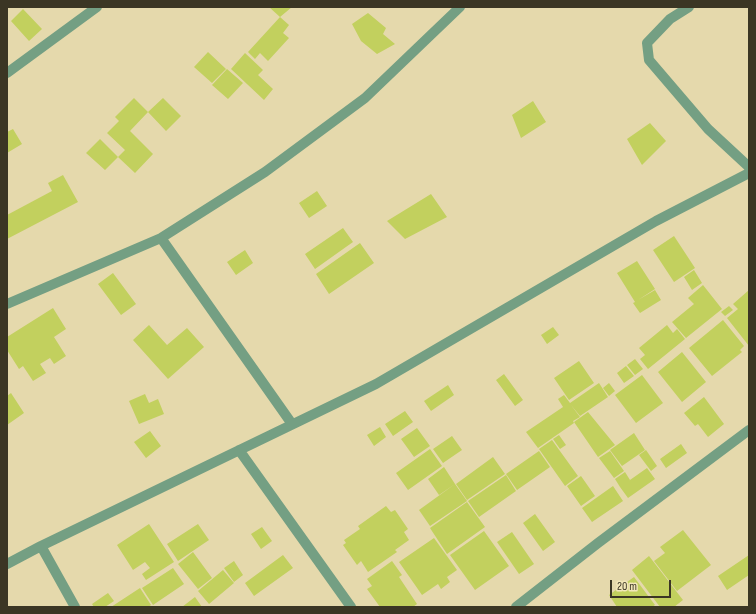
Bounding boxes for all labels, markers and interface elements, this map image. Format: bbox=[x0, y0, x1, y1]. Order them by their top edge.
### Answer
scale bar bbox=[612, 572, 673, 598]
text: 20 m bbox=[617, 579, 637, 594]

